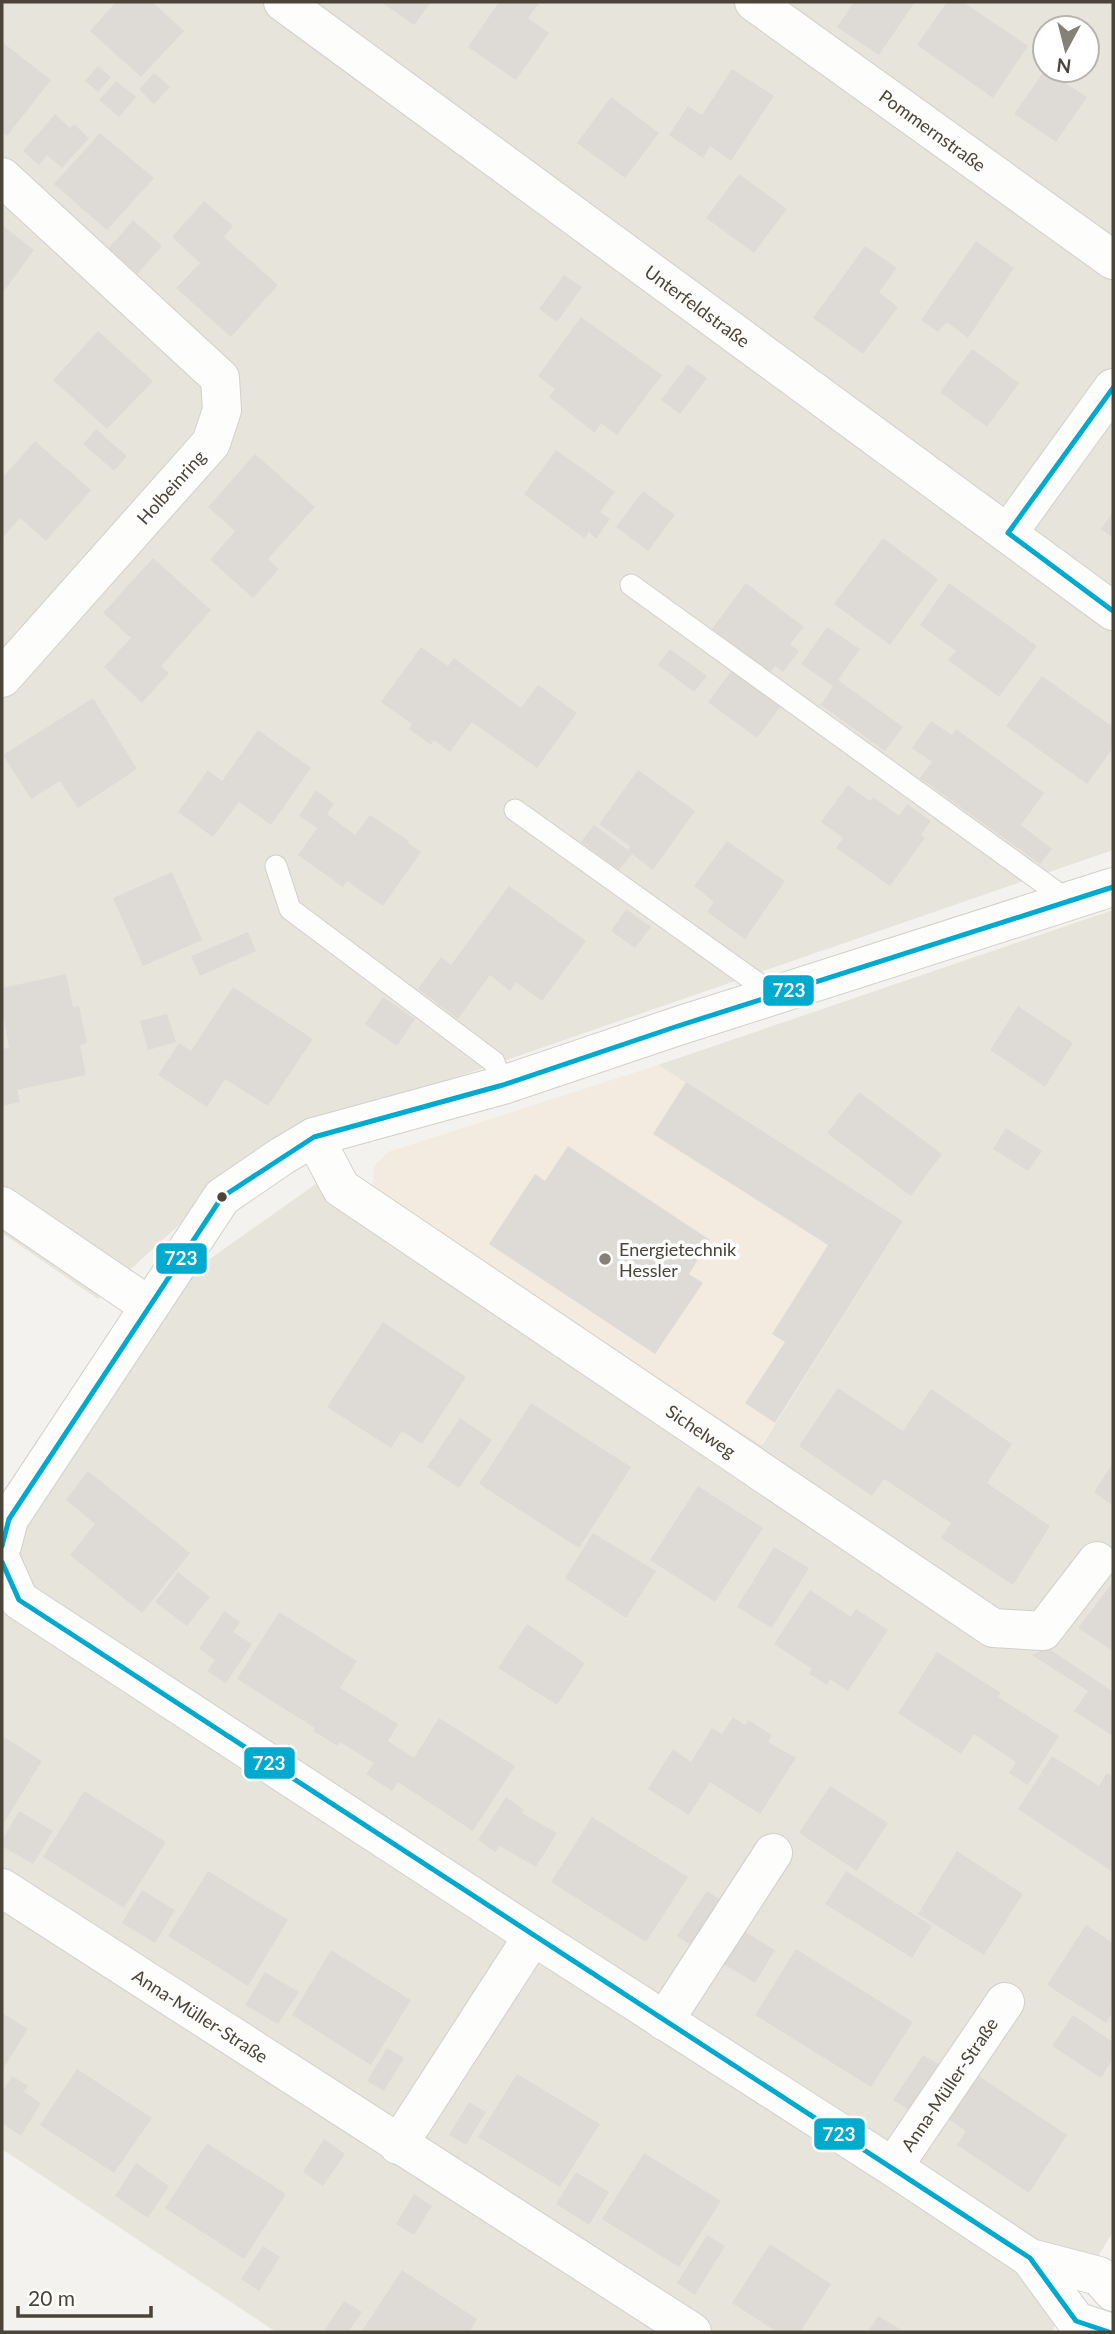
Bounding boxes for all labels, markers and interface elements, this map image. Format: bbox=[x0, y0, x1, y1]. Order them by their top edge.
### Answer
north arrow bbox=[1031, 14, 1101, 84]
text: N bbox=[1055, 54, 1073, 79]
street label: Pommernstraße bbox=[875, 85, 990, 176]
street label: Unterfeldstraße bbox=[641, 260, 754, 352]
street label: Holbeinring bbox=[132, 445, 210, 529]
line badge: 723 bbox=[762, 974, 815, 1007]
text: 723 bbox=[772, 978, 806, 1001]
unlabelled marker bbox=[215, 1190, 229, 1204]
place label: Energietechnik Hessler bbox=[619, 1238, 737, 1281]
line badge: 723 bbox=[155, 1242, 208, 1275]
text: 723 bbox=[164, 1246, 198, 1269]
marker: Energietechnik Hessler bbox=[597, 1251, 613, 1267]
street label: Sichelweg bbox=[662, 1400, 740, 1462]
line badge: 723 bbox=[243, 1746, 296, 1780]
text: 723 bbox=[252, 1751, 286, 1774]
street label: Anna-Müller-Straße bbox=[129, 1964, 272, 2067]
street label: Anna-Müller-Straße bbox=[896, 2013, 1002, 2155]
line badge: 723 bbox=[813, 2117, 866, 2151]
text: 723 bbox=[822, 2122, 856, 2145]
scale bar bbox=[18, 2274, 150, 2318]
text: 20 m bbox=[28, 2285, 75, 2310]

